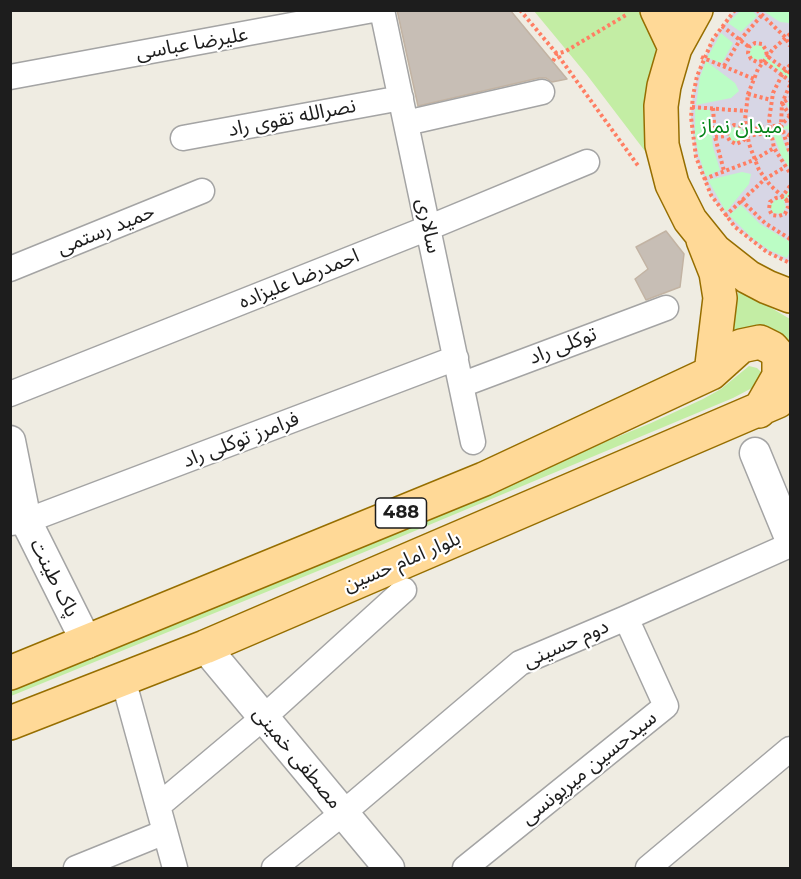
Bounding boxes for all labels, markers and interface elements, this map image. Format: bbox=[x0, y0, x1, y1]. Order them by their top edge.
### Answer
street label: علیرضا عباسی bbox=[134, 22, 250, 66]
street label: نصرالله تقوی راد bbox=[226, 94, 358, 142]
park label: میدان نماز bbox=[700, 115, 782, 139]
street label: سالاری bbox=[410, 196, 446, 256]
street label: حمید رستمی bbox=[54, 200, 158, 260]
street label: احمدرضا علیزاده bbox=[235, 244, 363, 314]
street label: توکلی راد bbox=[526, 322, 600, 370]
street label: فرامرز توکلی راد bbox=[179, 407, 303, 473]
road number: 488 bbox=[376, 498, 426, 528]
street label: بلوار امام حسین bbox=[340, 527, 464, 597]
street label: پاک طینت bbox=[24, 535, 84, 621]
street label: دوم حسینی bbox=[519, 614, 613, 674]
street label: مصطفی خمینی bbox=[247, 702, 347, 814]
street label: سیدحسین میریونسی bbox=[516, 706, 662, 830]

